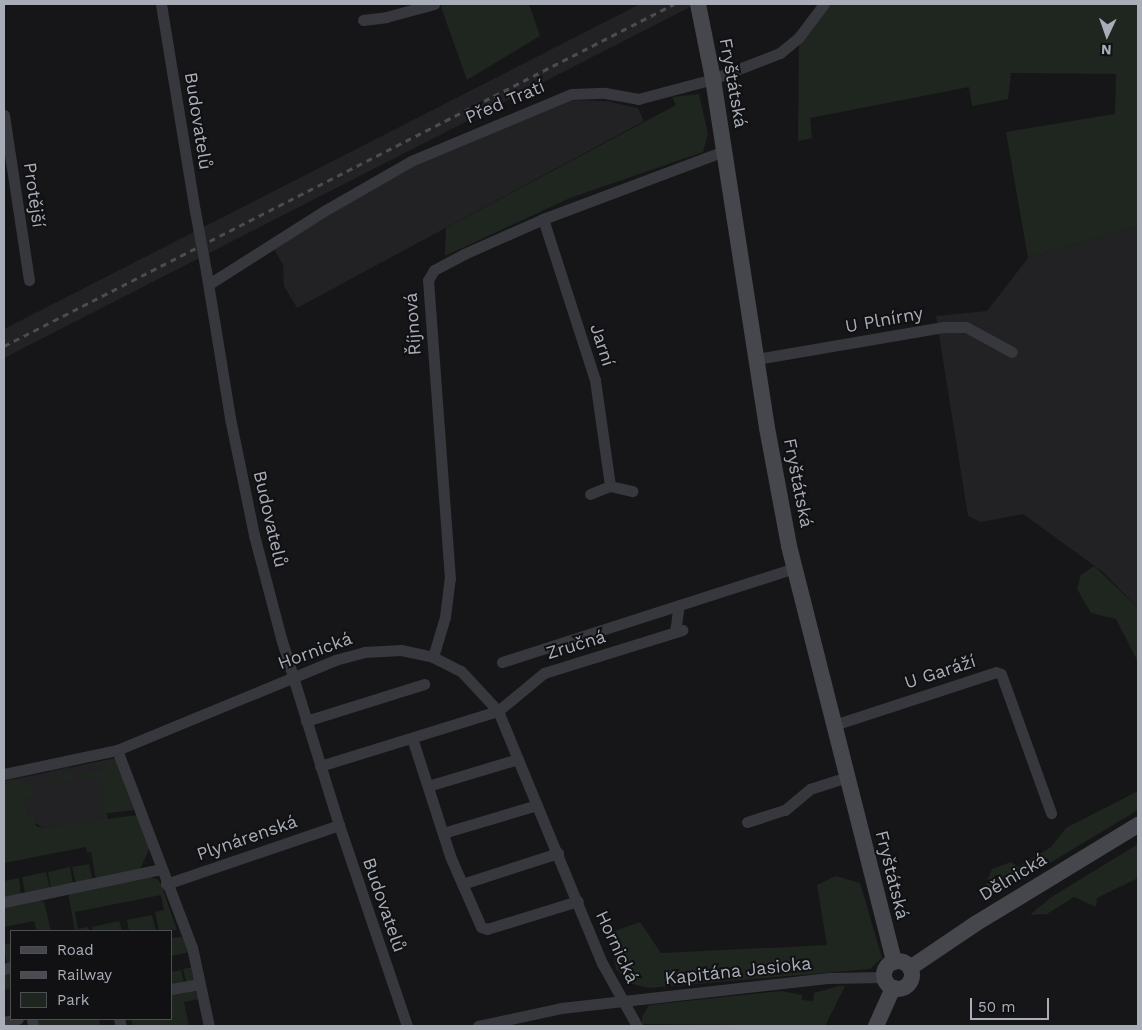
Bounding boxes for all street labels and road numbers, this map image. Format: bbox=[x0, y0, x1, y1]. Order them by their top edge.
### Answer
street label: Fryštátská bbox=[714, 36, 752, 130]
street label: Budovatelů bbox=[180, 71, 216, 171]
street label: Před Tratí bbox=[462, 76, 548, 128]
street label: Protější bbox=[19, 161, 49, 229]
street label: Říjnová bbox=[400, 292, 426, 356]
street label: U Plnírny bbox=[843, 303, 925, 337]
street label: Jarní bbox=[585, 321, 619, 369]
street label: Fryštátská bbox=[779, 436, 817, 530]
street label: Budovatelů bbox=[248, 469, 292, 569]
street label: Zručná bbox=[544, 626, 608, 664]
street label: Hornická bbox=[275, 628, 355, 674]
street label: U Garáží bbox=[902, 650, 978, 694]
street label: Plynárenská bbox=[194, 811, 300, 865]
street label: Fryštátská bbox=[871, 828, 913, 922]
street label: Dělnická bbox=[975, 848, 1051, 906]
street label: Budovatelů bbox=[358, 855, 410, 955]
street label: Hornická bbox=[591, 907, 643, 987]
street label: Kapitána Jasioka bbox=[663, 953, 813, 989]

